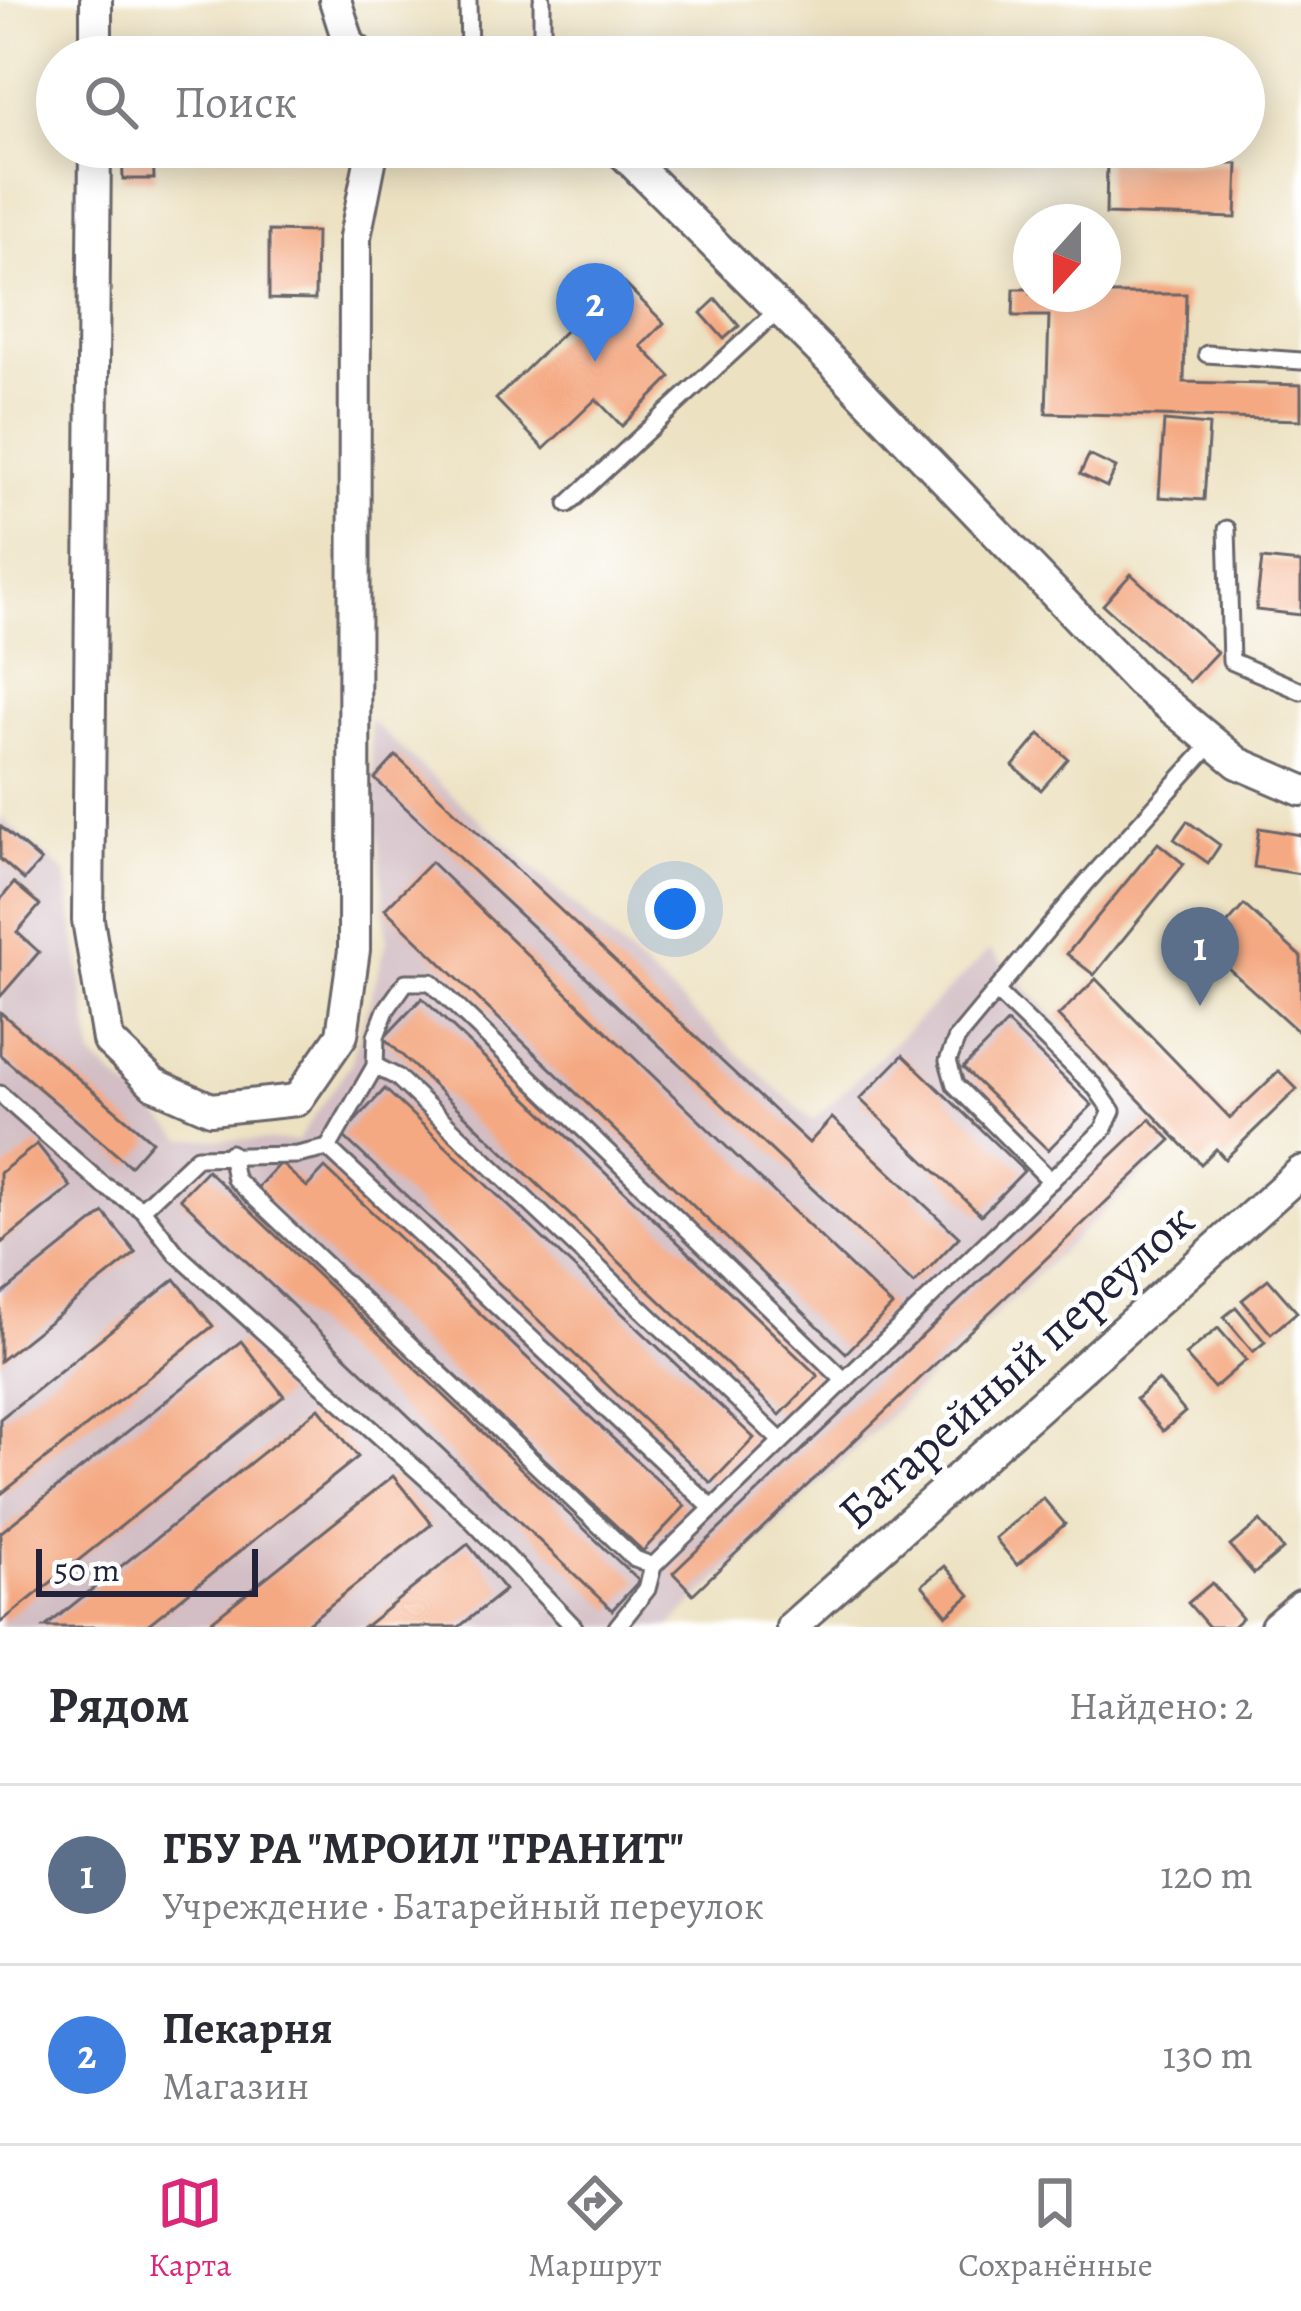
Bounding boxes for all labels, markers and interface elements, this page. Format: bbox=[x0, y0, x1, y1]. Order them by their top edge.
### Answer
search box bbox=[36, 36, 1265, 168]
icon: search bbox=[78, 69, 144, 135]
text: Поиск bbox=[174, 71, 297, 133]
north arrow bbox=[1013, 204, 1121, 312]
pin: 2 bbox=[556, 263, 634, 362]
your location bbox=[645, 879, 705, 939]
pin: 1 bbox=[1161, 907, 1239, 1006]
street label: Батарейный переулок bbox=[824, 1188, 1208, 1544]
scale bar bbox=[36, 1543, 258, 1596]
text: 50 m bbox=[54, 1547, 120, 1592]
text: Рядом bbox=[48, 1670, 190, 1740]
text: Найдено: 2 bbox=[1069, 1679, 1253, 1732]
text: ГБУ РА "МРОИЛ "ГРАНИТ" bbox=[162, 1817, 684, 1879]
text: 1 bbox=[80, 1848, 94, 1901]
text: 120 m bbox=[1160, 1848, 1253, 1901]
text: Учреждение · Батарейный переулок bbox=[162, 1879, 764, 1932]
text: Пекарня bbox=[162, 1997, 333, 2059]
text: 2 bbox=[78, 2028, 96, 2081]
text: 130 m bbox=[1162, 2028, 1253, 2081]
text: Магазин bbox=[162, 2059, 309, 2112]
tab: Карта bbox=[148, 2170, 231, 2287]
tab: Маршрут bbox=[528, 2170, 662, 2287]
tab: Сохранённые bbox=[958, 2170, 1153, 2287]

